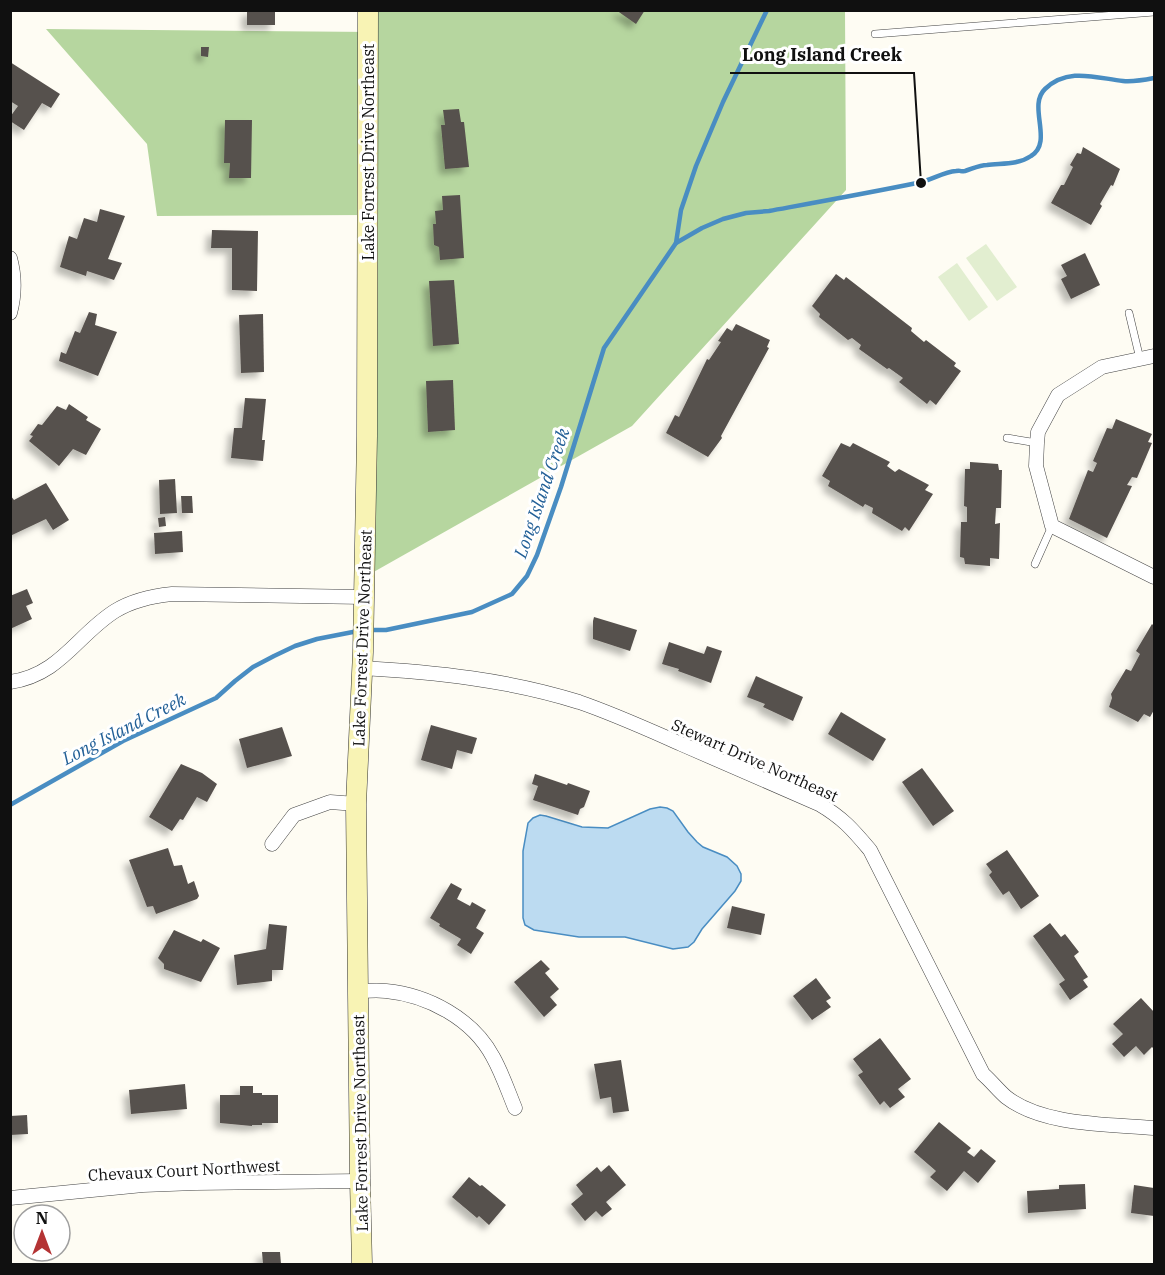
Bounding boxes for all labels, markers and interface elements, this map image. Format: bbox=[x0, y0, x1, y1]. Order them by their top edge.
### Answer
callout: Long Island Creek bbox=[730, 37, 914, 73]
street label: Lake Forrest Drive Northeast bbox=[358, 43, 378, 261]
text: Long Island Creek bbox=[742, 43, 903, 66]
water label: Long Island Creek bbox=[508, 424, 575, 562]
street label: Lake Forrest Drive Northeast bbox=[348, 529, 376, 747]
water label: Long Island Creek bbox=[57, 687, 190, 770]
street label: Stewart Drive Northeast bbox=[668, 714, 842, 806]
street label: Lake Forrest Drive Northeast bbox=[348, 1014, 372, 1232]
street label: Chevaux Court Northwest bbox=[87, 1155, 281, 1185]
north arrow bbox=[12, 1203, 72, 1263]
text: N bbox=[36, 1208, 48, 1228]

